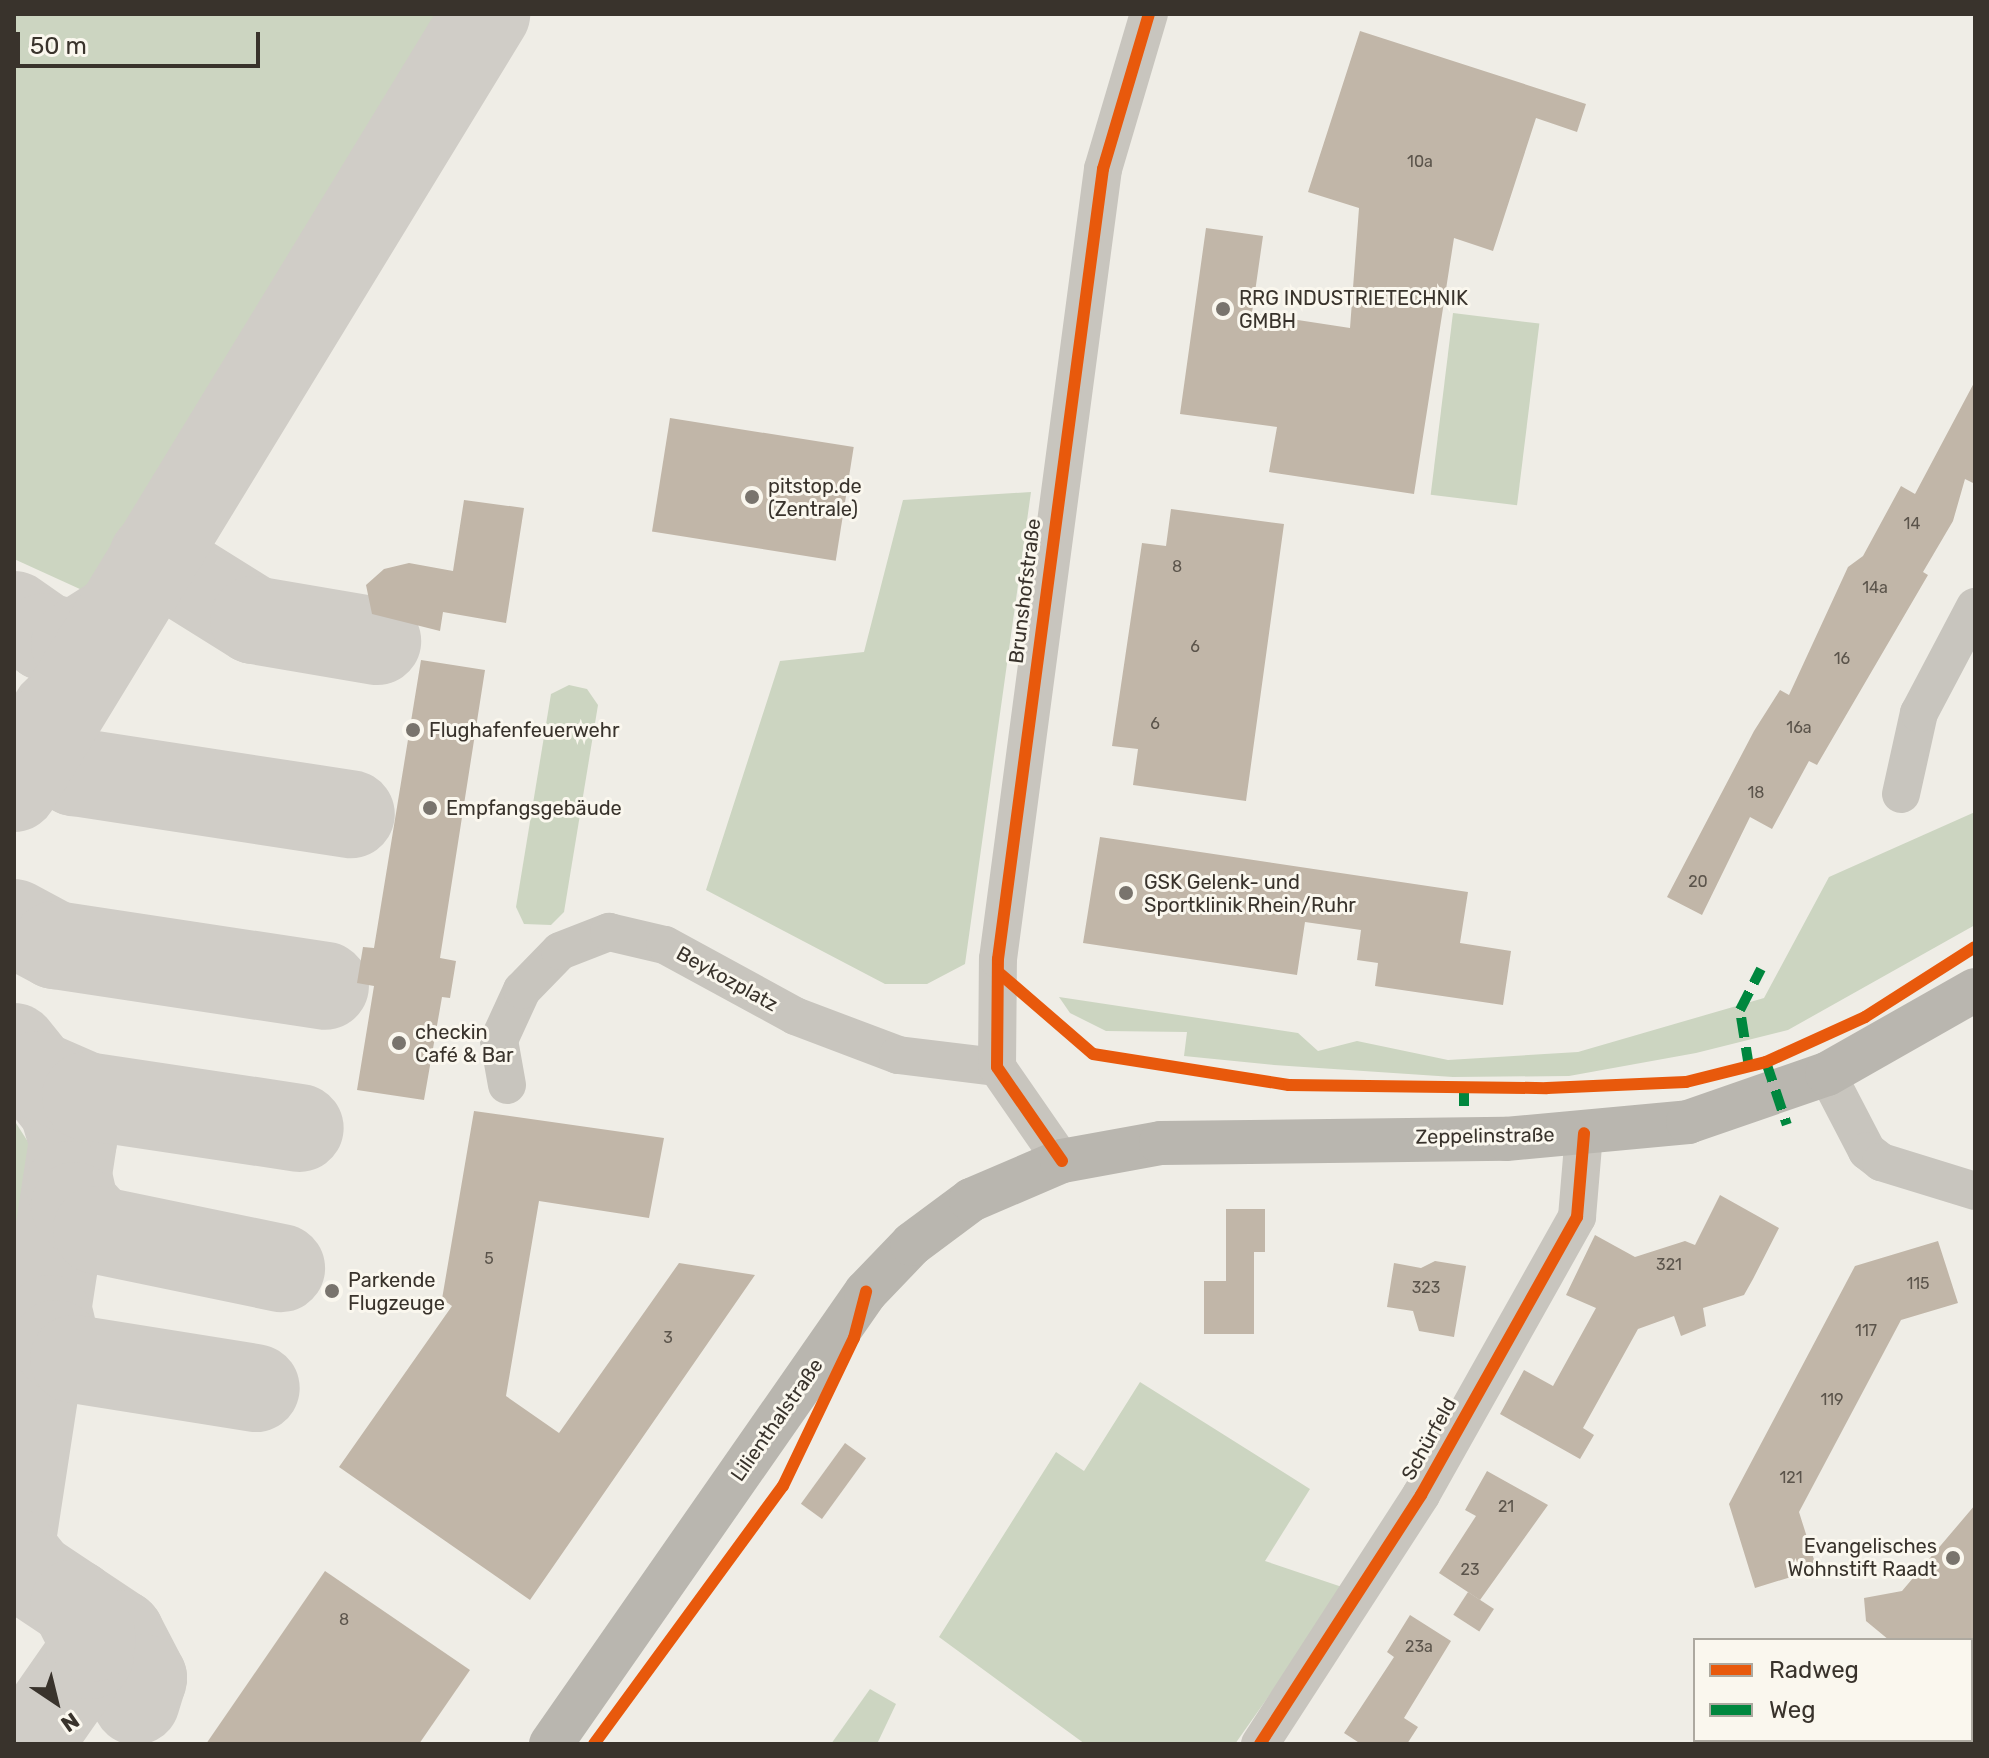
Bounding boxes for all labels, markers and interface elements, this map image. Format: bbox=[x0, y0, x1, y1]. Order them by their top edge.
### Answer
scale bar bbox=[20, 16, 264, 66]
text: 50 m bbox=[30, 32, 87, 60]
house number: 10a bbox=[1407, 152, 1433, 172]
place label: RRG INDUSTRIETECHNIK GMBH bbox=[1239, 286, 1468, 333]
marker: RRG INDUSTRIETECHNIK GMBH bbox=[1214, 300, 1232, 318]
place label: pitstop.de (Zentrale) bbox=[768, 474, 862, 521]
marker: pitstop.de (Zentrale) bbox=[743, 488, 761, 506]
house number: 14 bbox=[1904, 514, 1920, 534]
street label: Brunshofstraße bbox=[1004, 517, 1046, 665]
house number: 8 bbox=[1172, 557, 1182, 577]
house number: 14a bbox=[1862, 578, 1888, 598]
house number: 6 bbox=[1190, 637, 1200, 657]
house number: 16 bbox=[1834, 649, 1850, 669]
house number: 6 bbox=[1150, 714, 1160, 734]
place label: Flughafenfeuerwehr bbox=[429, 718, 620, 742]
house number: 16a bbox=[1786, 718, 1812, 738]
marker: Flughafenfeuerwehr bbox=[404, 721, 422, 739]
house number: 18 bbox=[1747, 783, 1765, 803]
place label: Empfangsgebäude bbox=[446, 796, 622, 820]
marker: Empfangsgebäude bbox=[421, 799, 439, 817]
place label: GSK Gelenk- und Sportklinik Rhein/Ruhr bbox=[1144, 870, 1356, 917]
house number: 20 bbox=[1688, 872, 1708, 892]
marker: GSK Gelenk- und Sportklinik Rhein/Ruhr bbox=[1115, 882, 1137, 904]
street label: Beykozplatz bbox=[672, 941, 782, 1017]
place label: checkin Café & Bar bbox=[415, 1020, 514, 1067]
marker: checkin Café & Bar bbox=[390, 1034, 408, 1052]
street label: Zeppelinstraße bbox=[1415, 1123, 1555, 1149]
house number: 5 bbox=[484, 1249, 494, 1269]
house number: 321 bbox=[1656, 1255, 1682, 1275]
place label: Parkende Flugzeuge bbox=[348, 1268, 445, 1315]
house number: 115 bbox=[1906, 1274, 1930, 1294]
house number: 323 bbox=[1412, 1278, 1440, 1298]
marker: Parkende Flugzeuge bbox=[323, 1282, 341, 1300]
house number: 117 bbox=[1855, 1321, 1877, 1341]
house number: 3 bbox=[663, 1328, 673, 1348]
street label: Lilienthalstraße bbox=[726, 1354, 828, 1486]
house number: 119 bbox=[1820, 1390, 1844, 1410]
street label: Schürfeld bbox=[1397, 1393, 1461, 1485]
house number: 121 bbox=[1779, 1468, 1803, 1488]
house number: 21 bbox=[1498, 1497, 1514, 1517]
place label: Evangelisches Wohnstift Raadt bbox=[1787, 1534, 1937, 1581]
marker: Evangelisches Wohnstift Raadt bbox=[1944, 1549, 1962, 1567]
house number: 23 bbox=[1460, 1560, 1480, 1580]
house number: 8 bbox=[339, 1610, 349, 1630]
house number: 23a bbox=[1405, 1637, 1433, 1657]
legend bbox=[1693, 1638, 1973, 1742]
text: Radweg bbox=[1769, 1656, 1859, 1684]
north arrow bbox=[16, 1662, 96, 1742]
text: Weg bbox=[1769, 1696, 1816, 1724]
text: N bbox=[56, 1706, 84, 1738]

